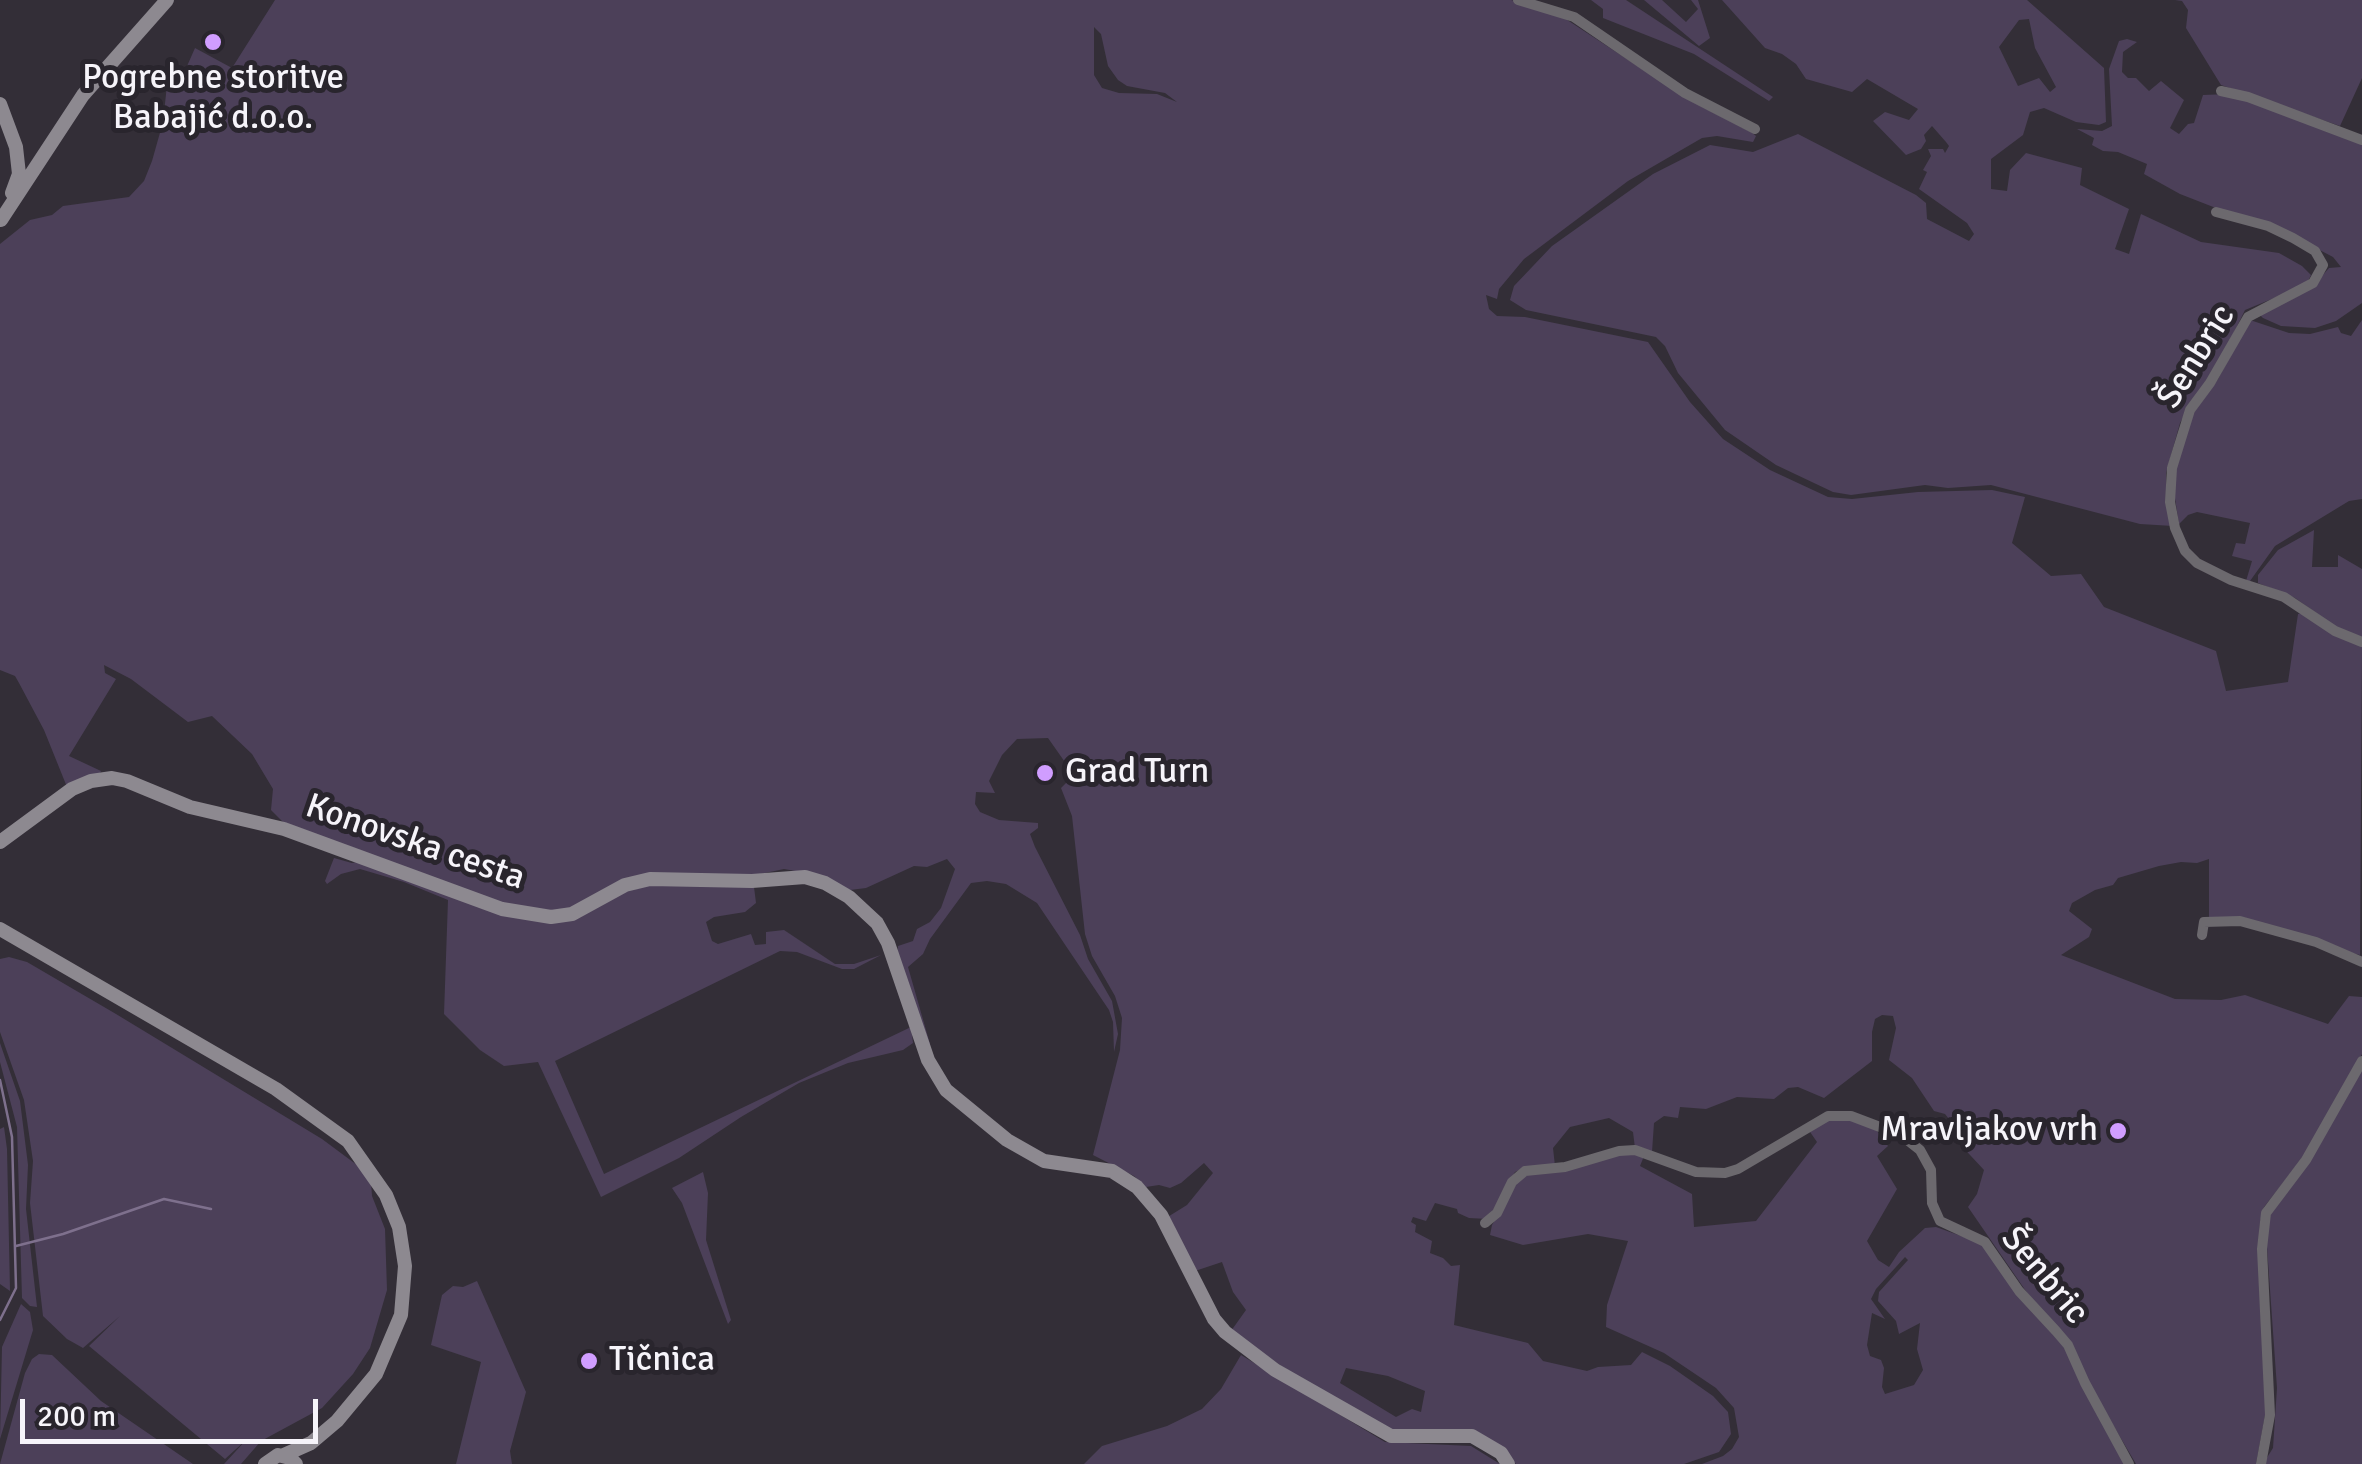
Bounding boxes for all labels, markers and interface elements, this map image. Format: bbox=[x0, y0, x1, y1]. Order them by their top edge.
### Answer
marker: Pogrebne storitve Babajić d.o.o. bbox=[202, 31, 224, 53]
place label: Pogrebne storitve Babajić d.o.o. bbox=[82, 58, 344, 140]
street label: Šenbric bbox=[2149, 298, 2245, 416]
place label: Grad Turn bbox=[1065, 752, 1209, 794]
marker: Grad Turn bbox=[1034, 762, 1056, 784]
street label: Konovska cesta bbox=[300, 786, 530, 900]
place label: Mravljakov vrh bbox=[1880, 1110, 2098, 1152]
marker: Mravljakov vrh bbox=[2107, 1120, 2129, 1142]
street label: Šenbric bbox=[1991, 1219, 2097, 1333]
place label: Tičnica bbox=[609, 1340, 715, 1382]
marker: Tičnica bbox=[578, 1350, 600, 1372]
scale bar bbox=[25, 1379, 322, 1441]
text: 200 m bbox=[37, 1398, 116, 1435]

